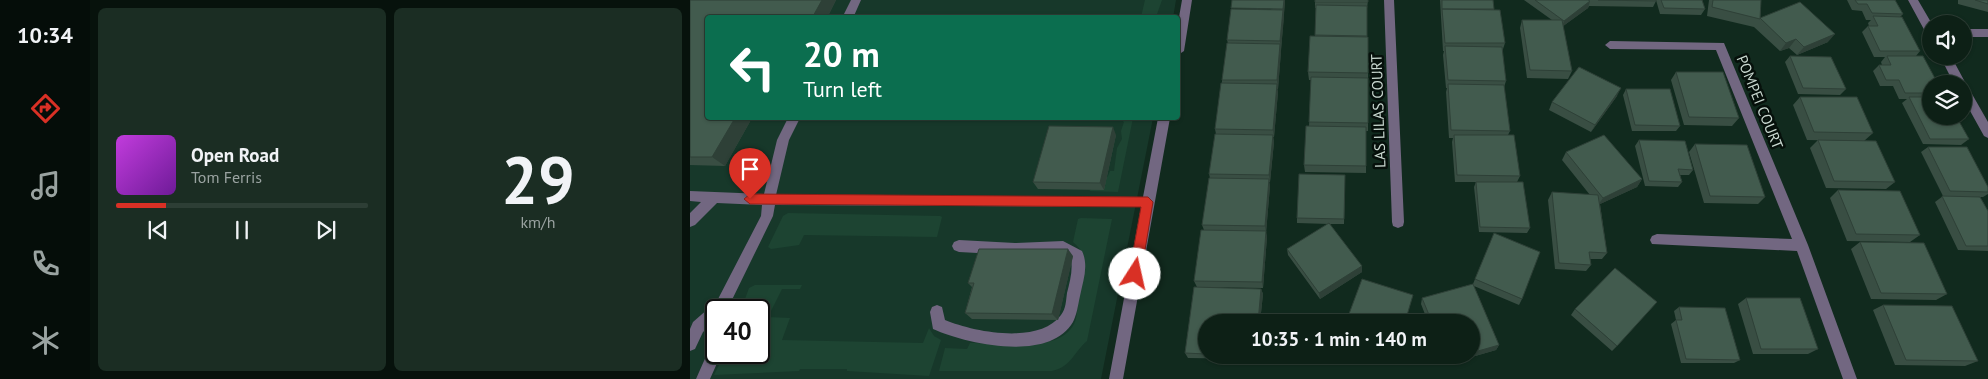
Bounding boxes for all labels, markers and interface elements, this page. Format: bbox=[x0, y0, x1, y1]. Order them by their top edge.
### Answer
map controls bbox=[1922, 15, 1972, 125]
button: sound bbox=[1922, 15, 1972, 65]
text: 10:34 bbox=[17, 21, 73, 49]
text: 20 m bbox=[803, 31, 880, 77]
icon: left bbox=[720, 35, 785, 100]
street label: POMPEI COURT bbox=[1733, 52, 1788, 152]
street label: LAS LILAS COURT bbox=[1366, 53, 1389, 168]
text: Turn left bbox=[803, 75, 882, 103]
button: layers bbox=[1922, 75, 1972, 125]
icon: directions bbox=[28, 91, 63, 126]
text: 29 bbox=[501, 137, 575, 221]
text: Open Road bbox=[191, 143, 279, 167]
pin bbox=[729, 148, 771, 199]
icon: arrive bbox=[736, 155, 764, 183]
text: Tom Ferris bbox=[191, 167, 262, 187]
icon: music bbox=[28, 168, 63, 203]
text: km/h bbox=[520, 212, 556, 232]
icon: previous bbox=[144, 216, 172, 244]
icon: pause bbox=[228, 216, 256, 244]
icon: next bbox=[312, 216, 340, 244]
icon: phone bbox=[28, 246, 63, 281]
position arrow bbox=[1108, 247, 1160, 299]
speed limit sign: 40 bbox=[705, 299, 770, 364]
icon: climate bbox=[28, 323, 63, 358]
text: 10:35 · 1 min · 140 m bbox=[1251, 327, 1427, 351]

